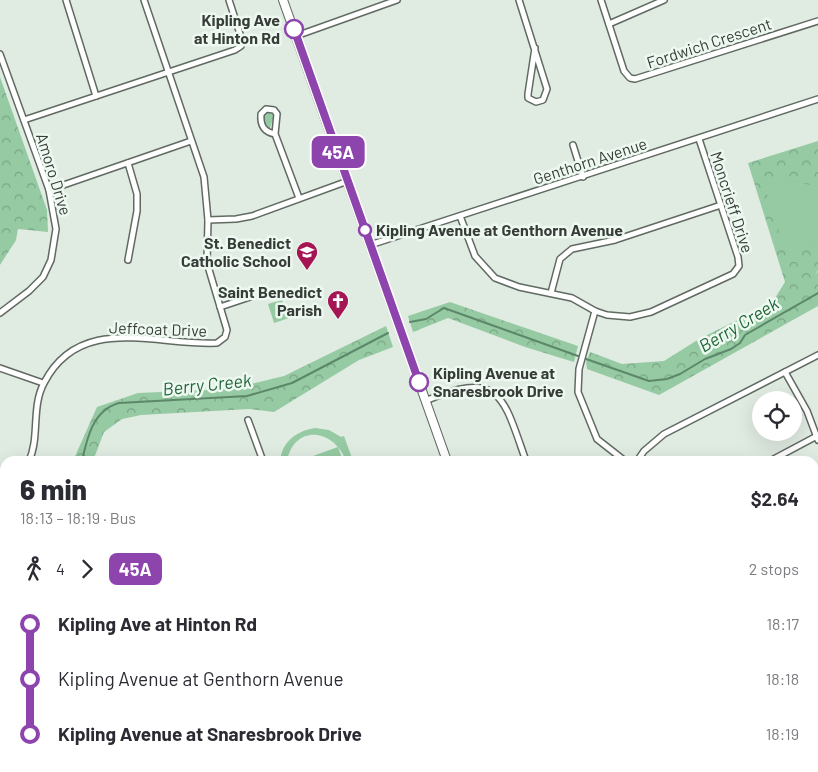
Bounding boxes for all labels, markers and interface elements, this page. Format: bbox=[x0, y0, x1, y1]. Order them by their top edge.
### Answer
place label: Kipling Ave at Hinton Rd bbox=[194, 10, 280, 47]
street label: Fordwich Crescent bbox=[644, 13, 774, 72]
marker: Kipling Ave at Hinton Rd bbox=[284, 19, 304, 39]
street label: Amoro Drive bbox=[33, 130, 76, 217]
street label: Genthorn Avenue bbox=[531, 133, 649, 188]
line badge: 45A bbox=[309, 136, 367, 168]
text: 45A bbox=[322, 141, 354, 163]
street label: Moncrieff Drive bbox=[707, 149, 758, 255]
place label: Kipling Avenue at Genthorn Avenue bbox=[376, 220, 623, 239]
marker: Kipling Avenue at Genthorn Avenue bbox=[358, 223, 372, 237]
place label: St. Benedict Catholic School bbox=[181, 233, 291, 270]
school or university icon: St. Benedict Catholic School bbox=[295, 240, 319, 271]
place label: Saint Benedict Parish bbox=[218, 282, 322, 319]
church icon: Saint Benedict Parish bbox=[326, 289, 350, 320]
water label: Berry Creek bbox=[695, 292, 783, 357]
street label: Jeffcoat Drive bbox=[109, 317, 207, 340]
place label: Kipling Avenue at Snaresbrook Drive bbox=[433, 363, 564, 400]
water label: Berry Creek bbox=[161, 368, 253, 400]
marker: Kipling Avenue at Snaresbrook Drive bbox=[409, 372, 429, 392]
map controls bbox=[752, 391, 802, 441]
button: locate bbox=[752, 391, 802, 441]
text: 6 min bbox=[20, 472, 87, 506]
text: $2.64 bbox=[751, 487, 799, 510]
text: 18:13 – 18:19 · Bus bbox=[20, 508, 136, 527]
icon: walk bbox=[20, 555, 48, 583]
icon: forward bbox=[73, 555, 101, 583]
text: 45A bbox=[119, 558, 152, 580]
text: 4 bbox=[56, 559, 65, 578]
text: 2 stops bbox=[749, 559, 799, 578]
text: Kipling Ave at Hinton Rd bbox=[58, 612, 257, 635]
text: 18:17 bbox=[766, 614, 799, 633]
text: Kipling Avenue at Genthorn Avenue bbox=[58, 667, 344, 690]
text: 18:18 bbox=[766, 669, 799, 688]
text: Kipling Avenue at Snaresbrook Drive bbox=[58, 722, 362, 745]
text: 18:19 bbox=[766, 724, 799, 743]

